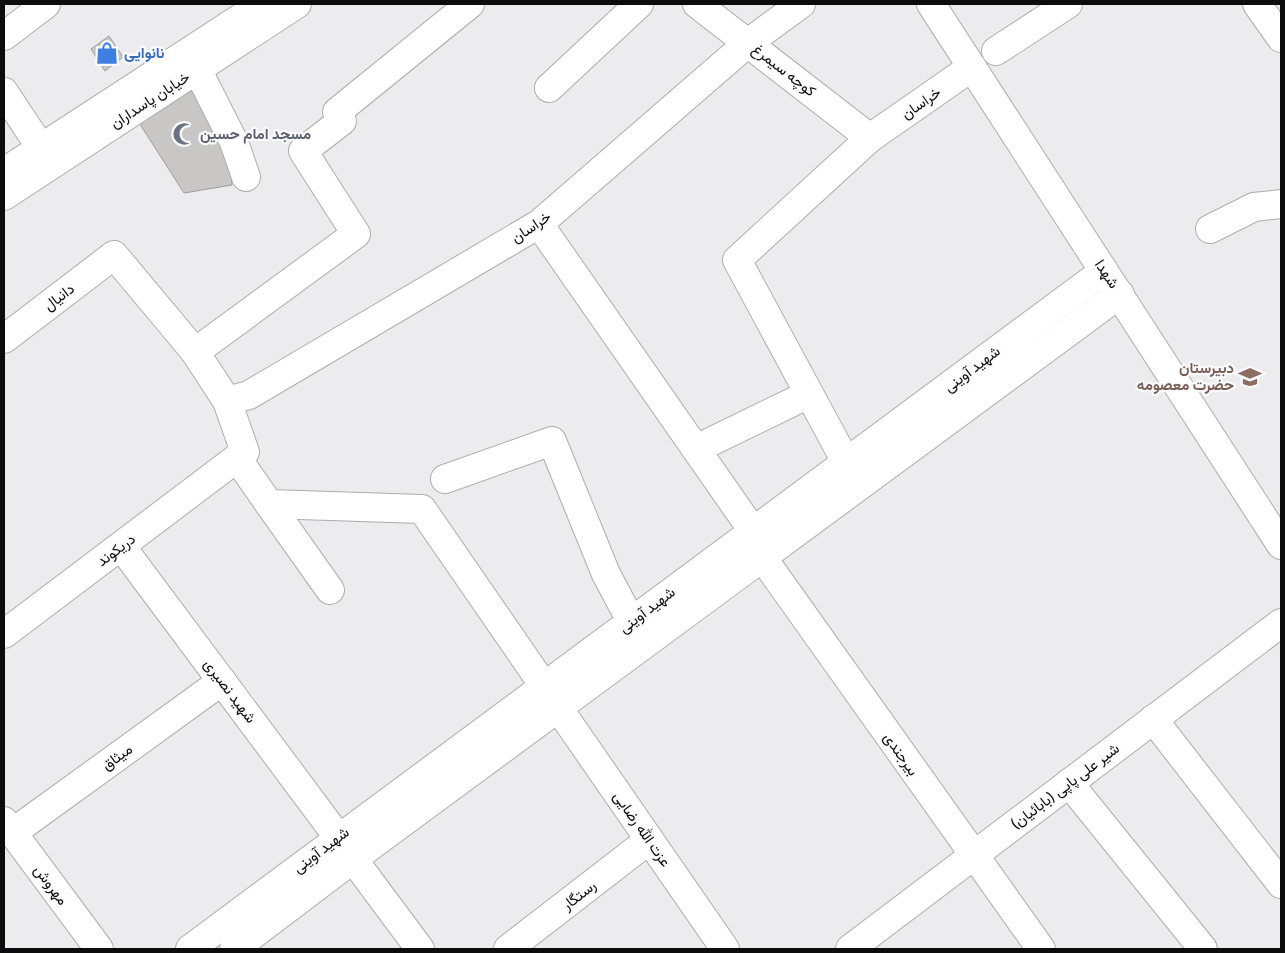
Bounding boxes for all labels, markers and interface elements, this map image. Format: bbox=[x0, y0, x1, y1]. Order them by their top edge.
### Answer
shop icon: نانوایی bbox=[94, 40, 120, 66]
street label: کوچه سیمرغ bbox=[747, 40, 820, 102]
place label: نانوایی bbox=[124, 44, 164, 62]
street label: خیابان پاسداران bbox=[107, 68, 194, 133]
street label: خراسان bbox=[898, 83, 944, 123]
mosque icon: مسجد امام حسین bbox=[171, 121, 197, 147]
place label: مسجد امام حسین bbox=[200, 125, 311, 144]
street label: خراسان bbox=[508, 207, 554, 247]
street label: شهدا bbox=[1091, 256, 1123, 292]
street label: دانیال bbox=[40, 280, 78, 314]
street label: شهید آوینی bbox=[940, 342, 1004, 397]
place label: دبیرستان حضرت معصومه bbox=[1137, 359, 1234, 394]
school or university icon: دبیرستان حضرت معصومه bbox=[1237, 364, 1263, 390]
street label: دریکوند bbox=[93, 530, 139, 570]
street label: شهید آوینی bbox=[615, 583, 679, 638]
street label: شهید نصیری bbox=[199, 655, 260, 727]
street label: بیرجندی bbox=[879, 729, 922, 780]
street label: شیر علی پاپی (بابائیان) bbox=[1007, 739, 1124, 833]
street label: میثاق bbox=[98, 740, 136, 774]
street label: عزت الله رضایی bbox=[609, 788, 675, 871]
street label: شهید آوینی bbox=[289, 823, 353, 878]
street label: مهروش bbox=[29, 861, 72, 909]
street label: رستگار bbox=[558, 876, 600, 914]

